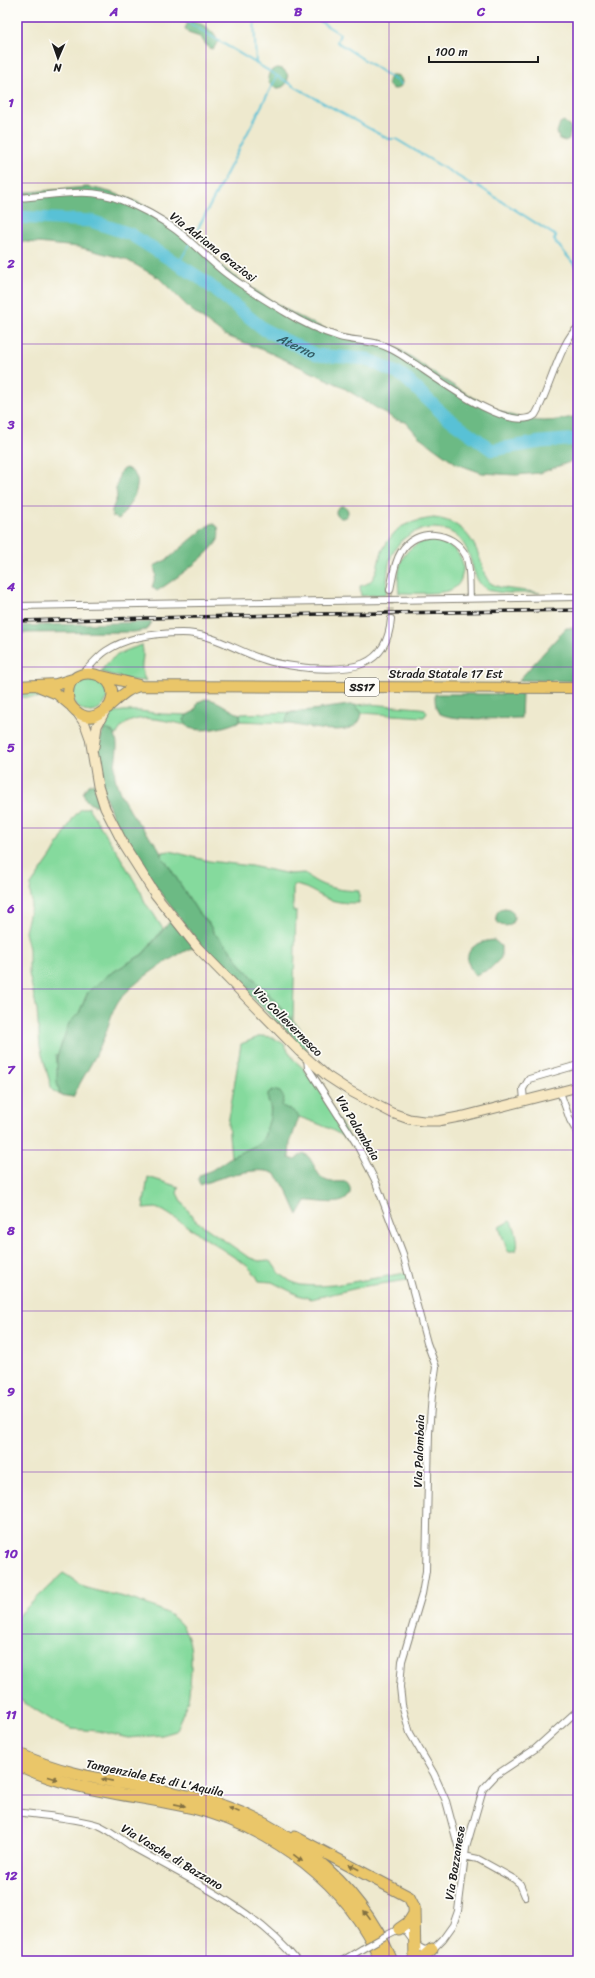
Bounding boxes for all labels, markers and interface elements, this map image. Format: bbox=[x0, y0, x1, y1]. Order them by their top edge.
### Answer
text: A bbox=[109, 0, 118, 23]
text: B bbox=[294, 0, 303, 23]
text: C bbox=[476, 0, 486, 23]
north arrow bbox=[38, 38, 78, 78]
scale bar bbox=[429, 38, 538, 64]
text: 100 m bbox=[435, 41, 468, 63]
text: N bbox=[53, 58, 63, 77]
text: 1 bbox=[8, 91, 14, 114]
street label: Via Adriana Graziosi bbox=[165, 206, 262, 289]
text: 2 bbox=[6, 252, 15, 275]
water label: Aterno bbox=[272, 326, 320, 366]
text: 3 bbox=[6, 413, 15, 436]
text: 4 bbox=[6, 575, 16, 598]
street label: Strada Statale 17 Est bbox=[389, 663, 503, 685]
road number: SS17 bbox=[345, 678, 379, 696]
text: 5 bbox=[7, 736, 15, 759]
text: 6 bbox=[6, 897, 15, 920]
street label: Via Collevernesco bbox=[248, 982, 328, 1062]
text: 7 bbox=[7, 1058, 16, 1081]
street label: Via Palombaia bbox=[330, 1091, 386, 1165]
text: 8 bbox=[6, 1219, 15, 1242]
text: 9 bbox=[7, 1380, 15, 1403]
street label: Via Palombaia bbox=[407, 1414, 431, 1488]
text: 10 bbox=[4, 1542, 18, 1565]
text: 11 bbox=[5, 1703, 17, 1726]
street label: Tangenziale Est di L'Aquila bbox=[84, 1753, 226, 1803]
one-way arrow bbox=[48, 1775, 60, 1781]
one-way arrow bbox=[101, 1777, 113, 1783]
one-way arrow bbox=[174, 1803, 186, 1809]
one-way arrow bbox=[227, 1806, 239, 1812]
street label: Via Vasche di Bazzano bbox=[117, 1818, 227, 1896]
street label: Via Bazzanese bbox=[438, 1824, 472, 1902]
one-way arrow bbox=[292, 1854, 303, 1862]
one-way arrow bbox=[348, 1863, 359, 1870]
text: 12 bbox=[4, 1864, 18, 1887]
one-way arrow bbox=[363, 1909, 371, 1920]

